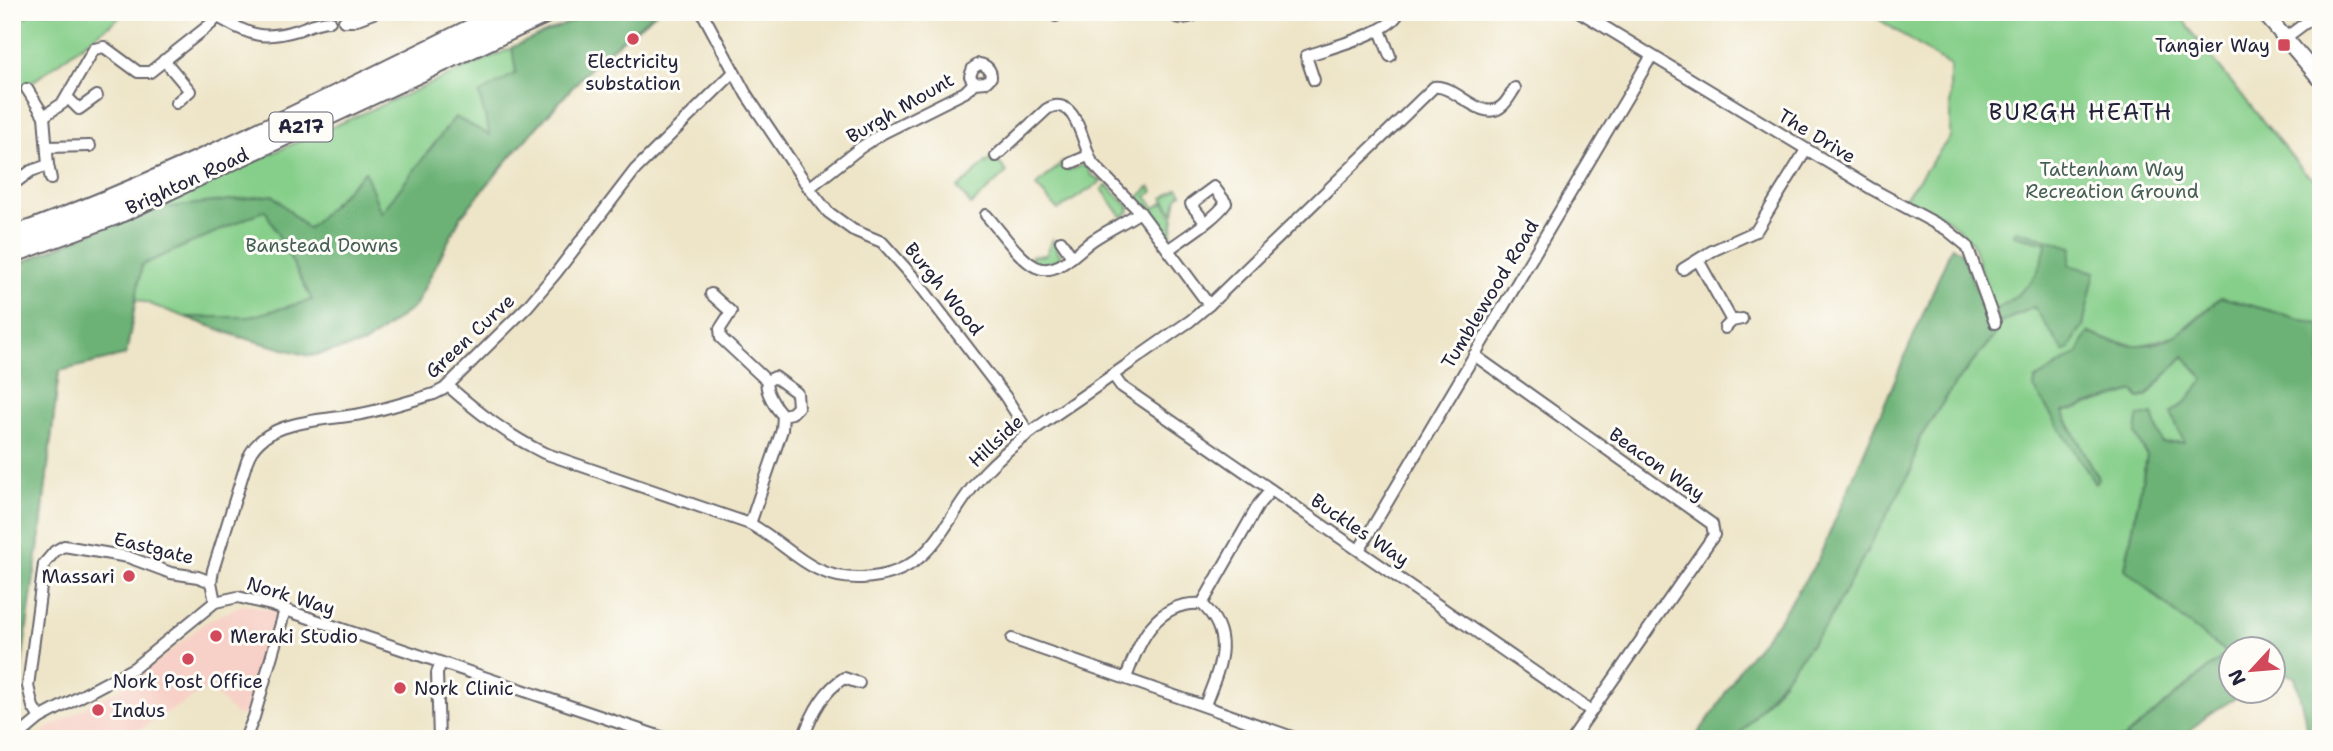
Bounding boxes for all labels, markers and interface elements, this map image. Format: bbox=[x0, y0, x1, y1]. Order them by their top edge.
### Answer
marker: Electricity substation bbox=[625, 31, 641, 47]
place label: Tangier Way bbox=[2155, 33, 2270, 58]
marker: Tangier Way bbox=[2276, 37, 2292, 53]
place label: Electricity substation bbox=[585, 49, 681, 96]
street label: Burgh Mount bbox=[842, 67, 958, 149]
district label: BURGH HEATH bbox=[1989, 97, 2173, 127]
street label: The Drive bbox=[1774, 103, 1860, 169]
road number: A217 bbox=[270, 112, 332, 142]
street label: Brighton Road bbox=[122, 142, 252, 220]
park label: Tattenham Way Recreation Ground bbox=[2025, 157, 2199, 204]
street label: Tumblewood Road bbox=[1436, 215, 1544, 373]
park label: Banstead Downs bbox=[246, 233, 398, 258]
street label: Burgh Wood bbox=[899, 237, 989, 341]
street label: Green Curve bbox=[420, 288, 520, 384]
street label: Hillside bbox=[963, 409, 1029, 473]
street label: Beacon Way bbox=[1604, 422, 1710, 506]
street label: Buckles Way bbox=[1306, 488, 1414, 572]
street label: Eastgate bbox=[111, 526, 197, 570]
place label: Massari bbox=[42, 564, 115, 589]
marker: Massari bbox=[121, 568, 137, 584]
street label: Nork Way bbox=[244, 571, 338, 621]
place label: Meraki Studio bbox=[230, 624, 358, 649]
marker: Meraki Studio bbox=[208, 628, 224, 644]
north arrow bbox=[2218, 636, 2288, 706]
marker: Nork Post Office bbox=[180, 651, 196, 667]
text: N bbox=[2223, 665, 2252, 689]
place label: Nork Post Office bbox=[113, 669, 263, 694]
place label: Nork Clinic bbox=[414, 676, 514, 701]
marker: Nork Clinic bbox=[392, 680, 408, 696]
place label: Indus bbox=[112, 698, 166, 723]
marker: Indus bbox=[90, 702, 106, 718]

